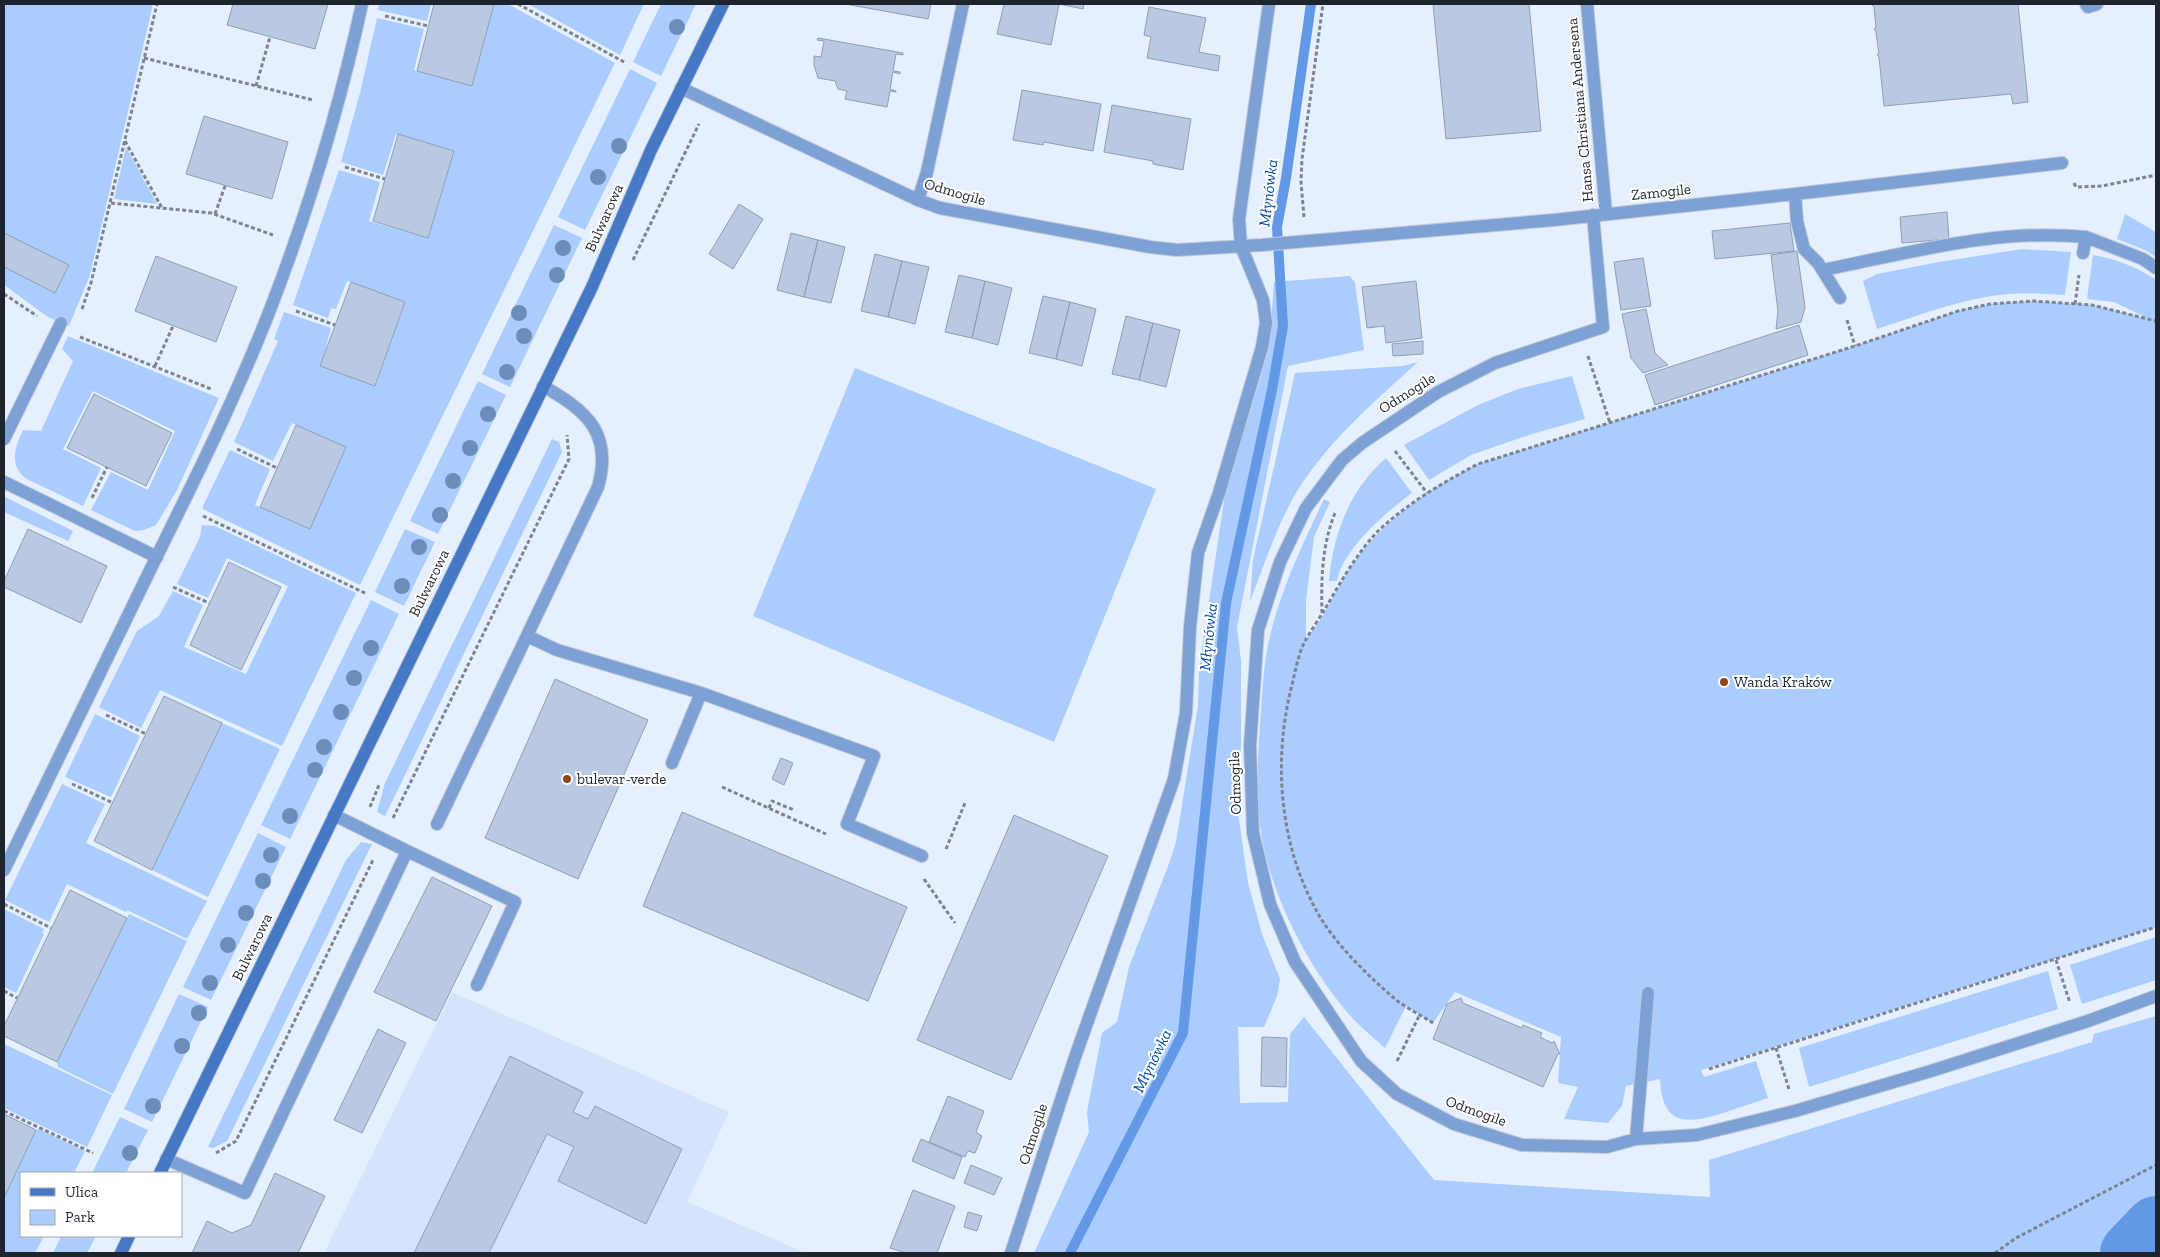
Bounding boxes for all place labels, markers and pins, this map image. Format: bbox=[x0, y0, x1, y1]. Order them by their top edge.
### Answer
place label: Wanda Kraków bbox=[1734, 673, 1832, 691]
marker: Wanda Kraków bbox=[1718, 676, 1730, 688]
place label: bulevar-verde bbox=[576, 770, 666, 788]
marker: bulevar-verde bbox=[561, 773, 573, 785]

